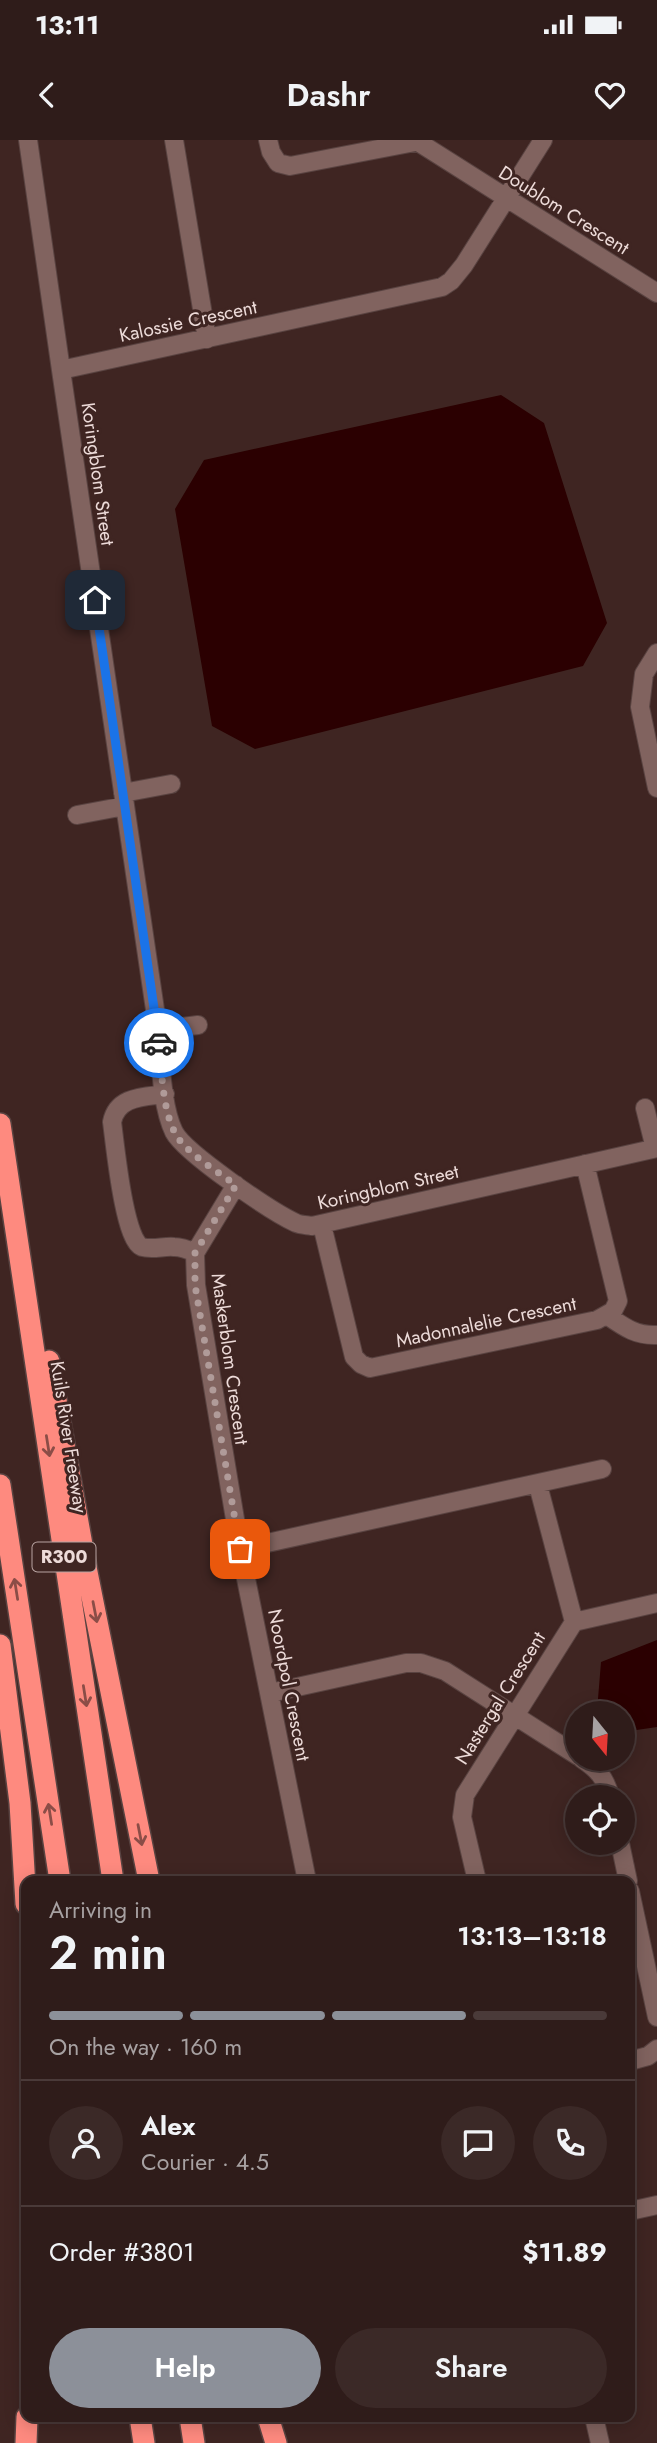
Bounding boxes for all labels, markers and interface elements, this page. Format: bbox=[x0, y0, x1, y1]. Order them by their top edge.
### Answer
text: 13:11 bbox=[35, 6, 99, 44]
text: Dashr bbox=[287, 72, 370, 118]
icon: back bbox=[28, 76, 66, 114]
icon: heart bbox=[591, 76, 629, 114]
street label: Doublom Crescent bbox=[493, 159, 635, 261]
street label: Kalossie Crescent bbox=[117, 293, 260, 349]
street label: Koringblom Street bbox=[75, 401, 121, 548]
pin bbox=[65, 570, 125, 630]
icon: home bbox=[76, 581, 114, 619]
courier bbox=[124, 1008, 194, 1078]
icon: car bbox=[140, 1024, 178, 1062]
street label: Koringblom Street bbox=[315, 1158, 462, 1216]
street label: Maskerblom Crescent bbox=[205, 1272, 255, 1447]
street label: Madonnalelie Crescent bbox=[393, 1290, 579, 1354]
street label: Kuils River Freeway bbox=[44, 1359, 94, 1516]
one-way arrow bbox=[41, 1435, 54, 1457]
pin bbox=[210, 1519, 270, 1579]
icon: bag bbox=[221, 1530, 259, 1568]
road number: R300 bbox=[32, 1542, 96, 1572]
one-way arrow bbox=[9, 1578, 22, 1601]
one-way arrow bbox=[88, 1600, 102, 1623]
street label: Noordpol Crescent bbox=[261, 1607, 317, 1764]
street label: Nastergal Crescent bbox=[448, 1626, 552, 1770]
one-way arrow bbox=[79, 1684, 92, 1707]
north arrow bbox=[565, 1701, 635, 1771]
map controls bbox=[565, 1701, 635, 1855]
button: locate bbox=[565, 1785, 635, 1855]
one-way arrow bbox=[43, 1803, 56, 1826]
one-way arrow bbox=[133, 1823, 147, 1846]
text: Arriving in bbox=[49, 1893, 152, 1927]
text: 13:13–13:18 bbox=[457, 1917, 607, 1955]
text: 2 min bbox=[49, 1920, 167, 1986]
text: On the way · 160 m bbox=[49, 2030, 242, 2064]
button: person bbox=[49, 2106, 123, 2180]
button: chat bbox=[441, 2106, 515, 2180]
button: phone bbox=[533, 2106, 607, 2180]
text: Alex bbox=[141, 2107, 195, 2145]
text: Courier · 4.5 bbox=[141, 2145, 269, 2179]
text: Order #3801 bbox=[49, 2233, 195, 2271]
text: $11.89 bbox=[522, 2233, 607, 2271]
button: Help bbox=[49, 2328, 321, 2408]
button: Share bbox=[335, 2328, 607, 2408]

